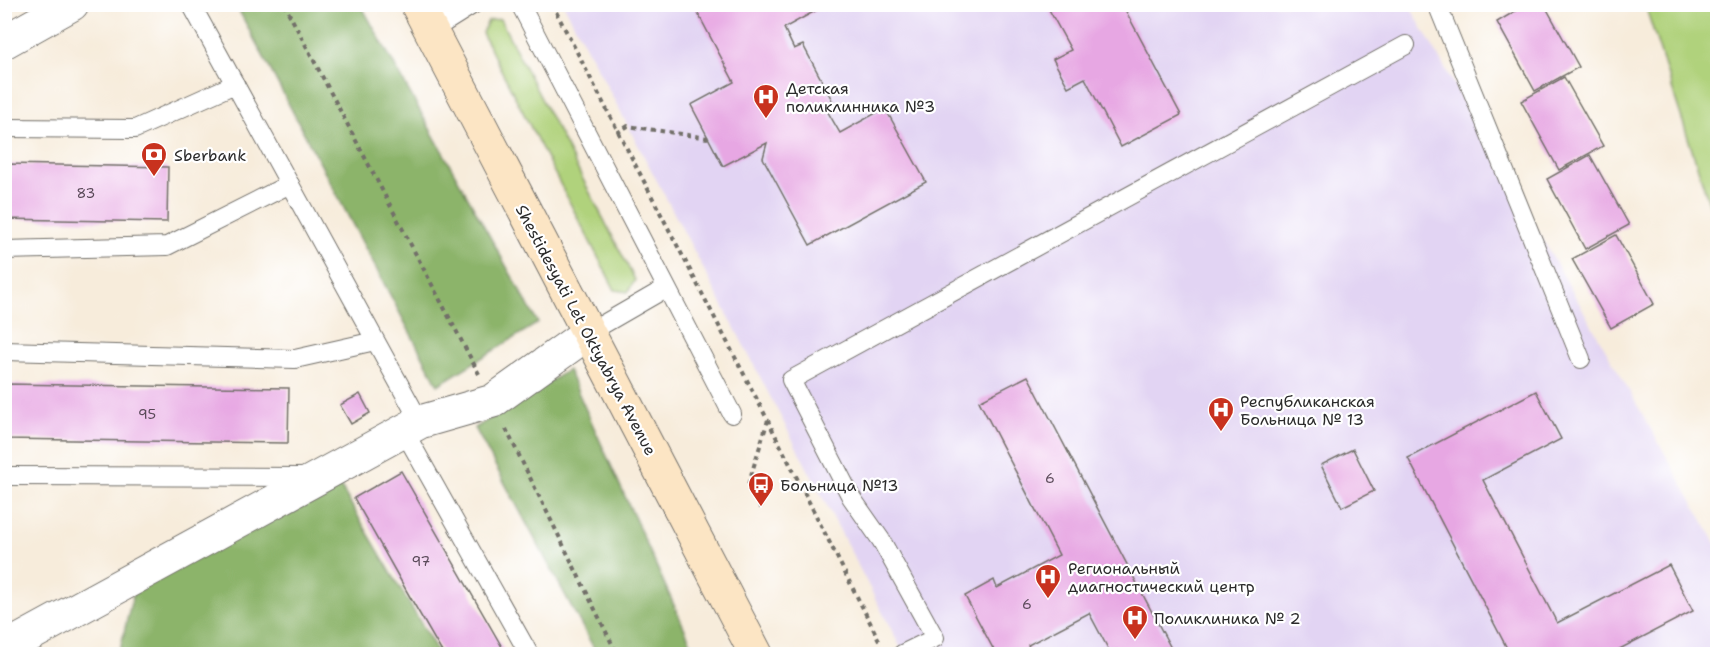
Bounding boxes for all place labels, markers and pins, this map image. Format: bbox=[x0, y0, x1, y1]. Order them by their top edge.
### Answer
place label: Детская поликлинника №3 bbox=[786, 78, 935, 117]
hospital icon: Детская поликлинника №3 bbox=[751, 82, 781, 120]
bank icon: Sberbank bbox=[139, 140, 169, 178]
place label: Sberbank bbox=[174, 145, 246, 166]
place label: Республиканская Больница № 13 bbox=[1240, 391, 1375, 430]
hospital icon: Республиканская Больница № 13 bbox=[1206, 395, 1236, 433]
bus stop icon: Больница №13 bbox=[746, 470, 776, 508]
place label: Больница №13 bbox=[780, 475, 898, 496]
place label: Региональный диагностический центр bbox=[1068, 558, 1255, 597]
hospital icon: Региональный диагностический центр bbox=[1033, 562, 1063, 600]
hospital icon: Поликлиника № 2 bbox=[1120, 603, 1150, 641]
place label: Поликлиника № 2 bbox=[1154, 608, 1301, 629]

